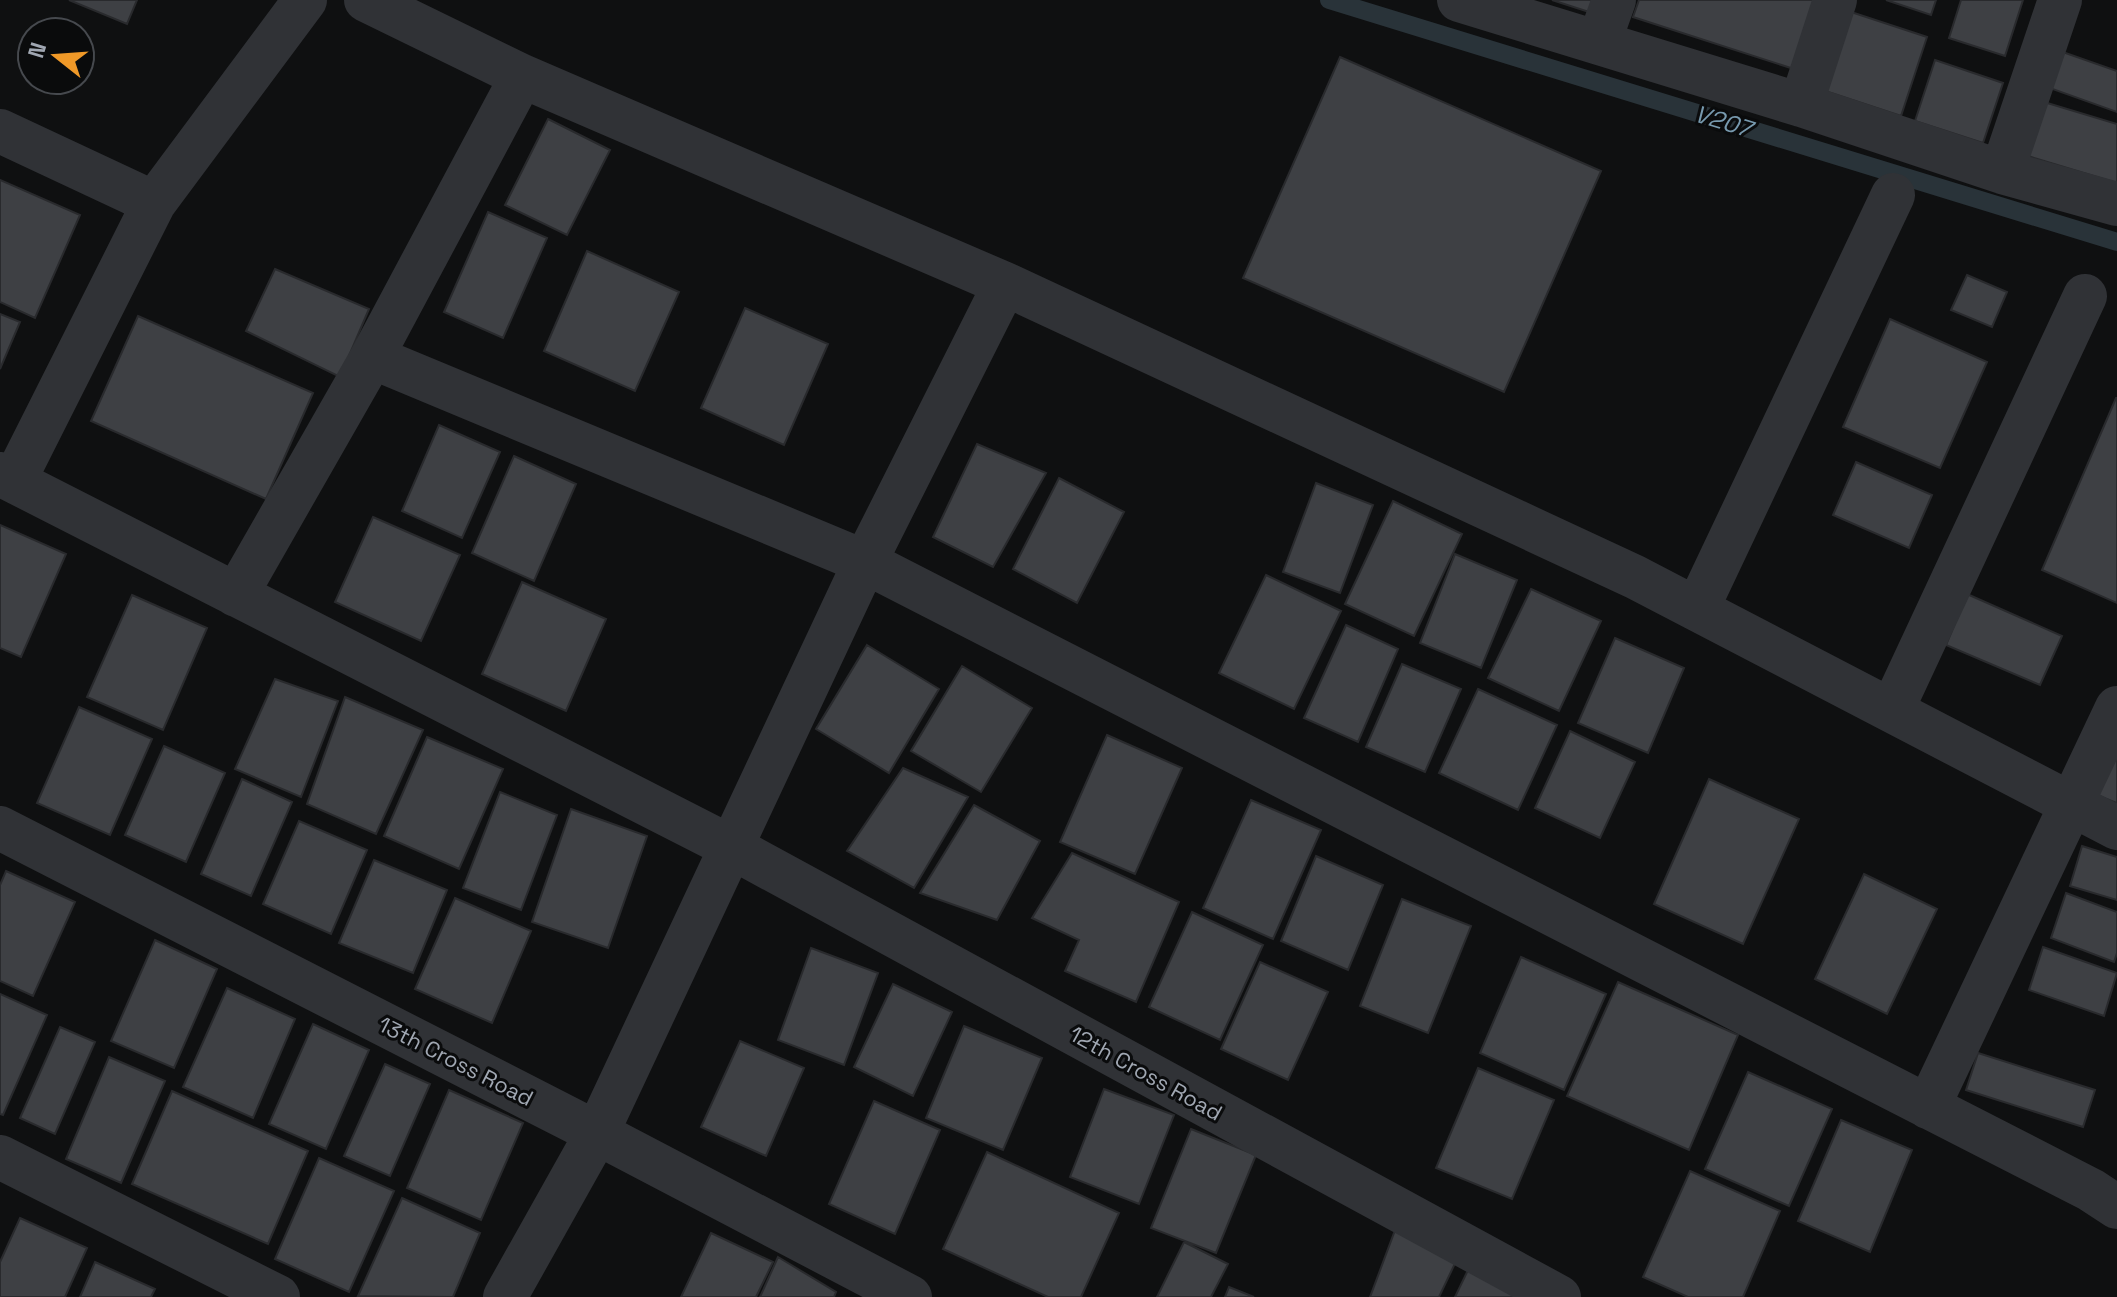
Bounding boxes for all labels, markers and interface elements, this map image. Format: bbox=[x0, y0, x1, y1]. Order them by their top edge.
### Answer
north arrow bbox=[16, 16, 96, 96]
text: N bbox=[21, 39, 52, 61]
water label: V207 bbox=[1691, 98, 1758, 145]
street label: 13th Cross Road bbox=[374, 1010, 538, 1112]
street label: 12th Cross Road bbox=[1065, 1020, 1227, 1126]

